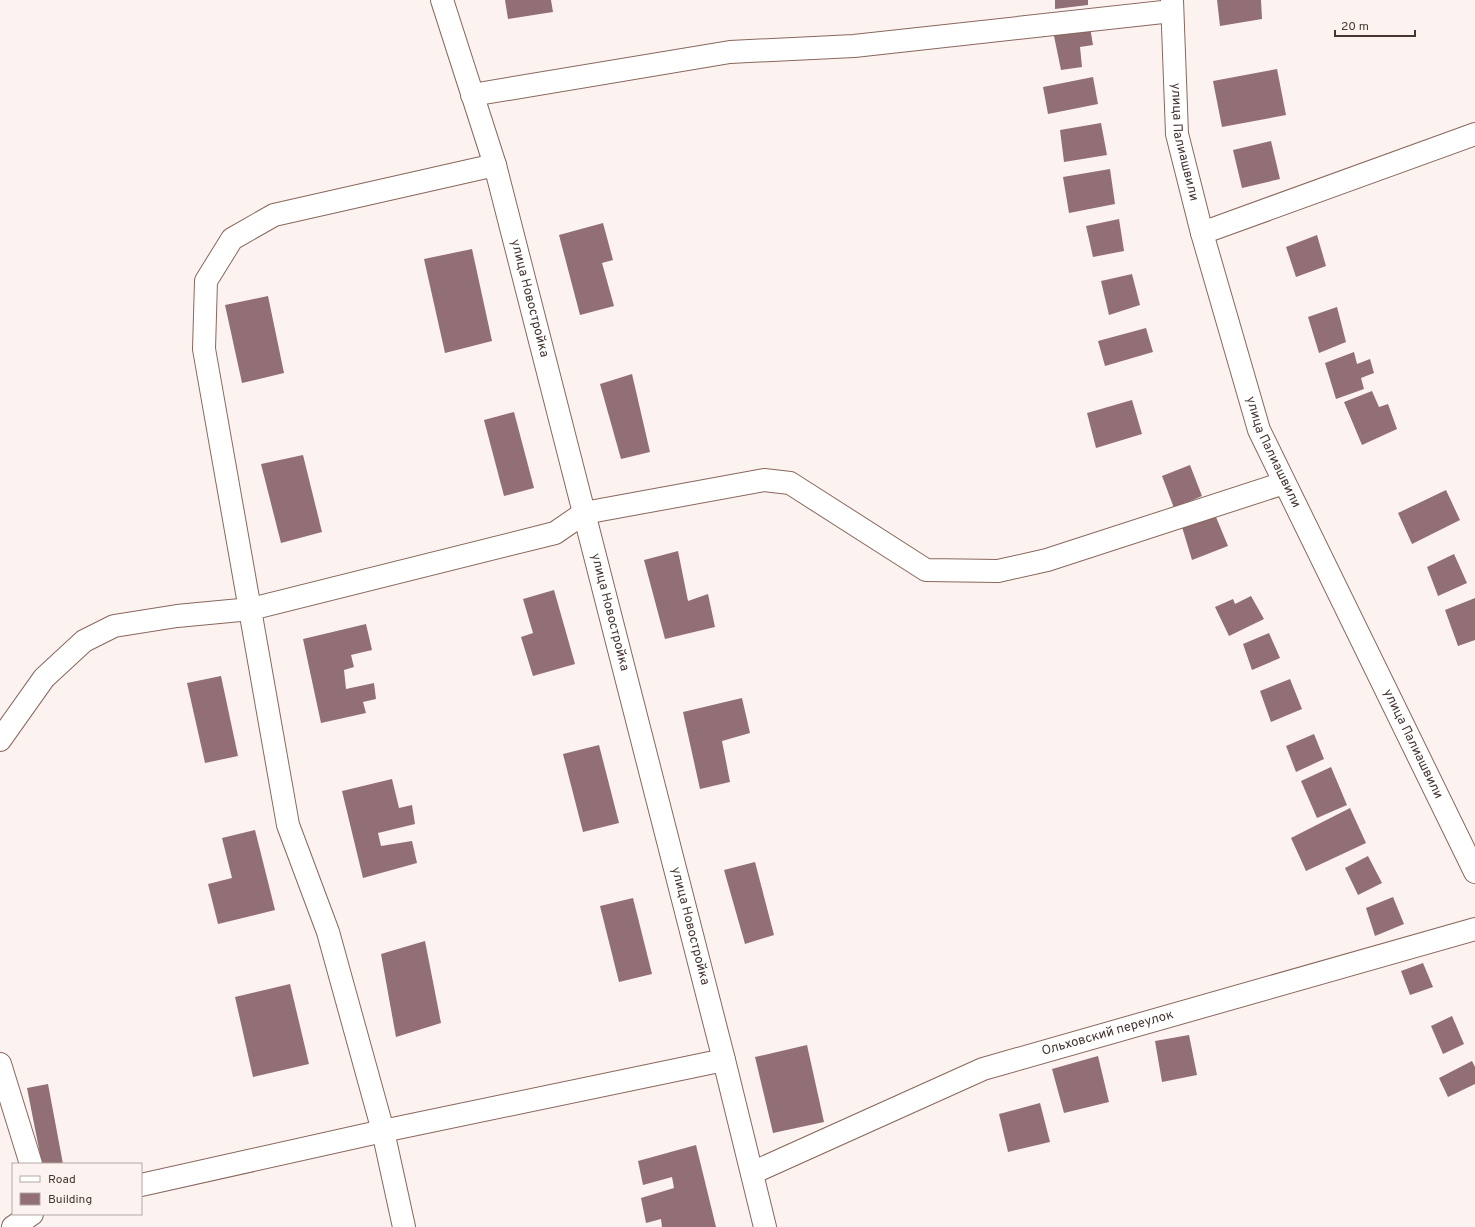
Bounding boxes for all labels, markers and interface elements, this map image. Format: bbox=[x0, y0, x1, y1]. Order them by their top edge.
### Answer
scale bar bbox=[1335, 12, 1415, 38]
text: 20 m bbox=[1341, 19, 1369, 35]
street label: улица Палиашвили bbox=[1167, 83, 1202, 203]
street label: улица Новостройка bbox=[506, 238, 552, 359]
street label: улица Палиашвили bbox=[1242, 395, 1304, 511]
street label: улица Новостройка bbox=[587, 552, 632, 673]
street label: улица Палиашвили bbox=[1379, 687, 1446, 802]
street label: улица Новостройка bbox=[667, 866, 713, 987]
street label: Ольховский переулок bbox=[1040, 1007, 1175, 1060]
legend bbox=[12, 1163, 142, 1215]
text: Road bbox=[48, 1172, 76, 1188]
text: Building bbox=[48, 1192, 92, 1208]

